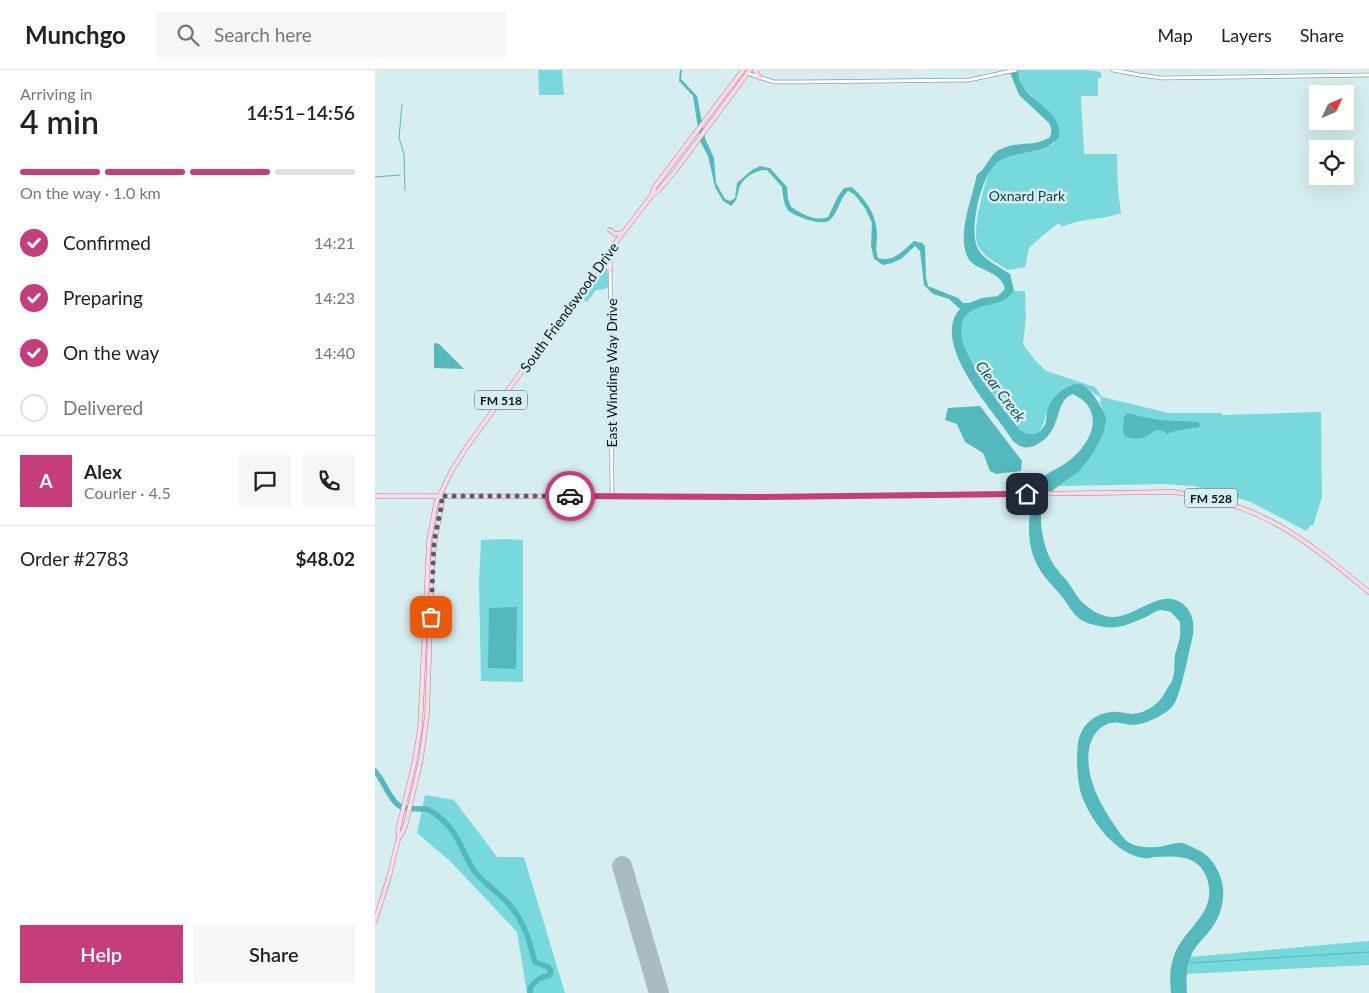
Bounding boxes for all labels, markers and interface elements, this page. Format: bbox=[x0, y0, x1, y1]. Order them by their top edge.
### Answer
search box bbox=[156, 12, 506, 57]
text: Munchgo bbox=[25, 20, 126, 49]
icon: search bbox=[174, 21, 202, 49]
text: Search here bbox=[214, 23, 312, 46]
text: Map bbox=[1157, 24, 1193, 46]
text: Layers bbox=[1221, 24, 1272, 46]
text: Share bbox=[1300, 24, 1344, 46]
text: Arriving in bbox=[20, 84, 93, 103]
north arrow bbox=[1309, 85, 1354, 130]
map controls bbox=[1309, 85, 1354, 185]
text: 14:51–14:56 bbox=[246, 101, 355, 124]
text: 4 min bbox=[20, 102, 99, 141]
button: locate bbox=[1309, 140, 1354, 185]
text: On the way · 1.0 km bbox=[20, 183, 161, 202]
park label: Oxnard Park bbox=[989, 187, 1066, 204]
icon: check bbox=[20, 229, 48, 257]
text: Confirmed bbox=[63, 231, 151, 254]
text: 14:21 bbox=[314, 233, 355, 252]
street label: South Friendswood Drive bbox=[516, 239, 622, 375]
icon: check bbox=[20, 284, 48, 312]
text: Preparing bbox=[63, 286, 143, 309]
text: 14:23 bbox=[314, 288, 355, 307]
street label: East Winding Way Drive bbox=[603, 298, 620, 448]
icon: check bbox=[20, 339, 48, 367]
text: On the way bbox=[63, 341, 159, 364]
text: 14:40 bbox=[314, 343, 355, 362]
water label: Clear Creek bbox=[972, 357, 1030, 426]
road number: FM 518 bbox=[475, 390, 527, 410]
text: Delivered bbox=[63, 396, 143, 419]
button: chat bbox=[239, 455, 291, 507]
button: phone bbox=[303, 455, 355, 507]
text: Alex bbox=[84, 460, 122, 483]
text: A bbox=[39, 469, 53, 492]
courier bbox=[545, 471, 595, 521]
pin bbox=[1006, 473, 1048, 515]
icon: home bbox=[1013, 480, 1041, 508]
icon: car bbox=[556, 482, 584, 510]
text: Courier · 4.5 bbox=[84, 483, 171, 502]
road number: FM 528 bbox=[1185, 488, 1237, 508]
text: Order #2783 bbox=[20, 547, 129, 570]
text: $48.02 bbox=[295, 547, 355, 570]
pin bbox=[410, 596, 452, 638]
icon: bag bbox=[417, 603, 445, 631]
button: Help bbox=[20, 925, 183, 983]
button: Share bbox=[193, 925, 355, 983]

